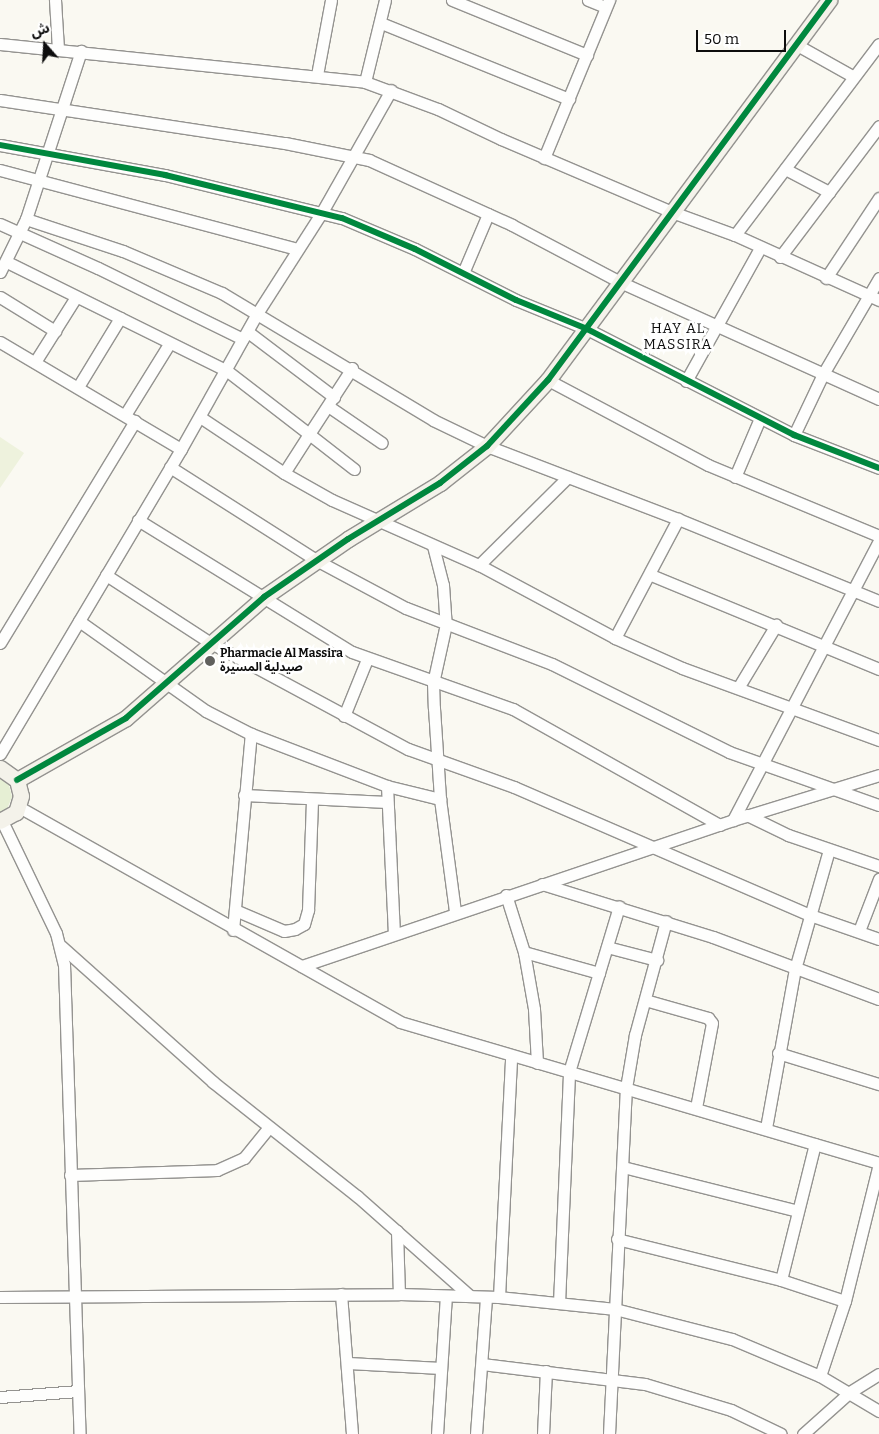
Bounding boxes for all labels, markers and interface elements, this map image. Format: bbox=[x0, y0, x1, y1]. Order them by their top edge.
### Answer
text: ش bbox=[28, 19, 52, 42]
north arrow bbox=[20, 20, 70, 70]
scale bar bbox=[699, 20, 789, 52]
text: 50 m bbox=[704, 30, 739, 48]
district label: HAY AL MASSIRA bbox=[643, 321, 713, 354]
place label: Pharmacie Al Massira صيدلية المسيرة bbox=[220, 647, 343, 675]
marker: Pharmacie Al Massira صيدلية المسيرة bbox=[204, 655, 216, 667]

